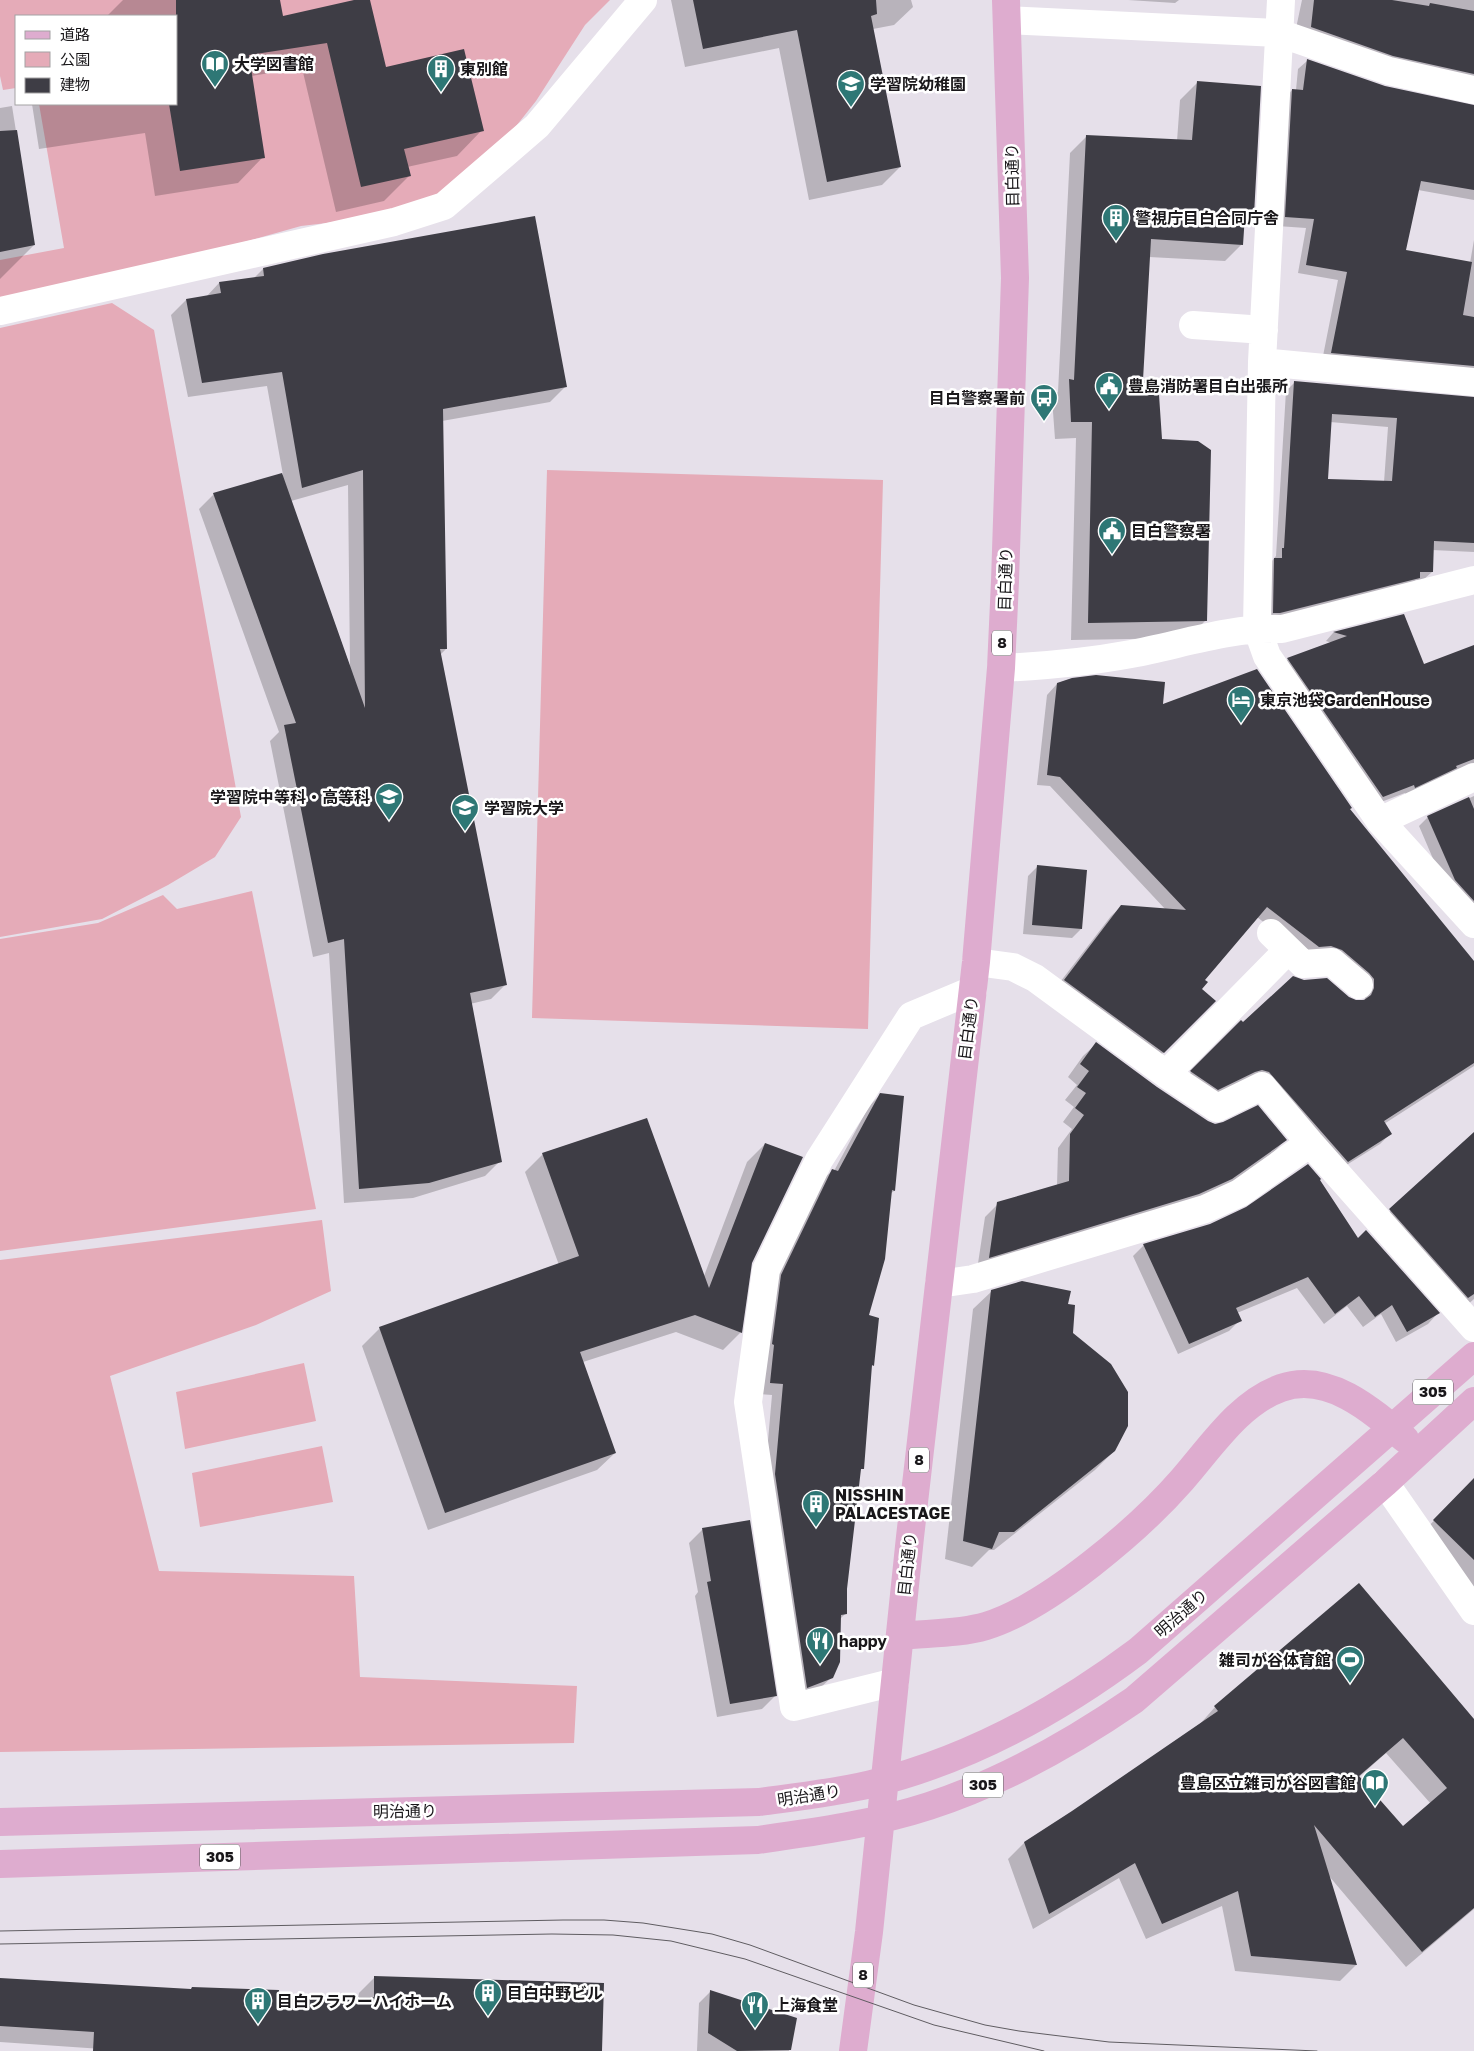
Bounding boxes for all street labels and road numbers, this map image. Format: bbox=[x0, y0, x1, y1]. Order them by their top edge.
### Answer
street label: 目白通り bbox=[1001, 143, 1023, 207]
street label: 目白通り bbox=[994, 547, 1016, 611]
road number: 8 bbox=[992, 630, 1012, 656]
street label: 目白通り bbox=[954, 995, 982, 1061]
road number: 305 bbox=[1413, 1380, 1453, 1404]
road number: 8 bbox=[909, 1448, 929, 1472]
street label: 目白通り bbox=[894, 1531, 920, 1597]
street label: 明治通り bbox=[1150, 1584, 1212, 1642]
road number: 305 bbox=[963, 1772, 1003, 1798]
street label: 明治通り bbox=[776, 1780, 842, 1810]
street label: 明治通り bbox=[373, 1800, 437, 1822]
road number: 305 bbox=[200, 1844, 240, 1870]
road number: 8 bbox=[853, 1962, 873, 1988]

